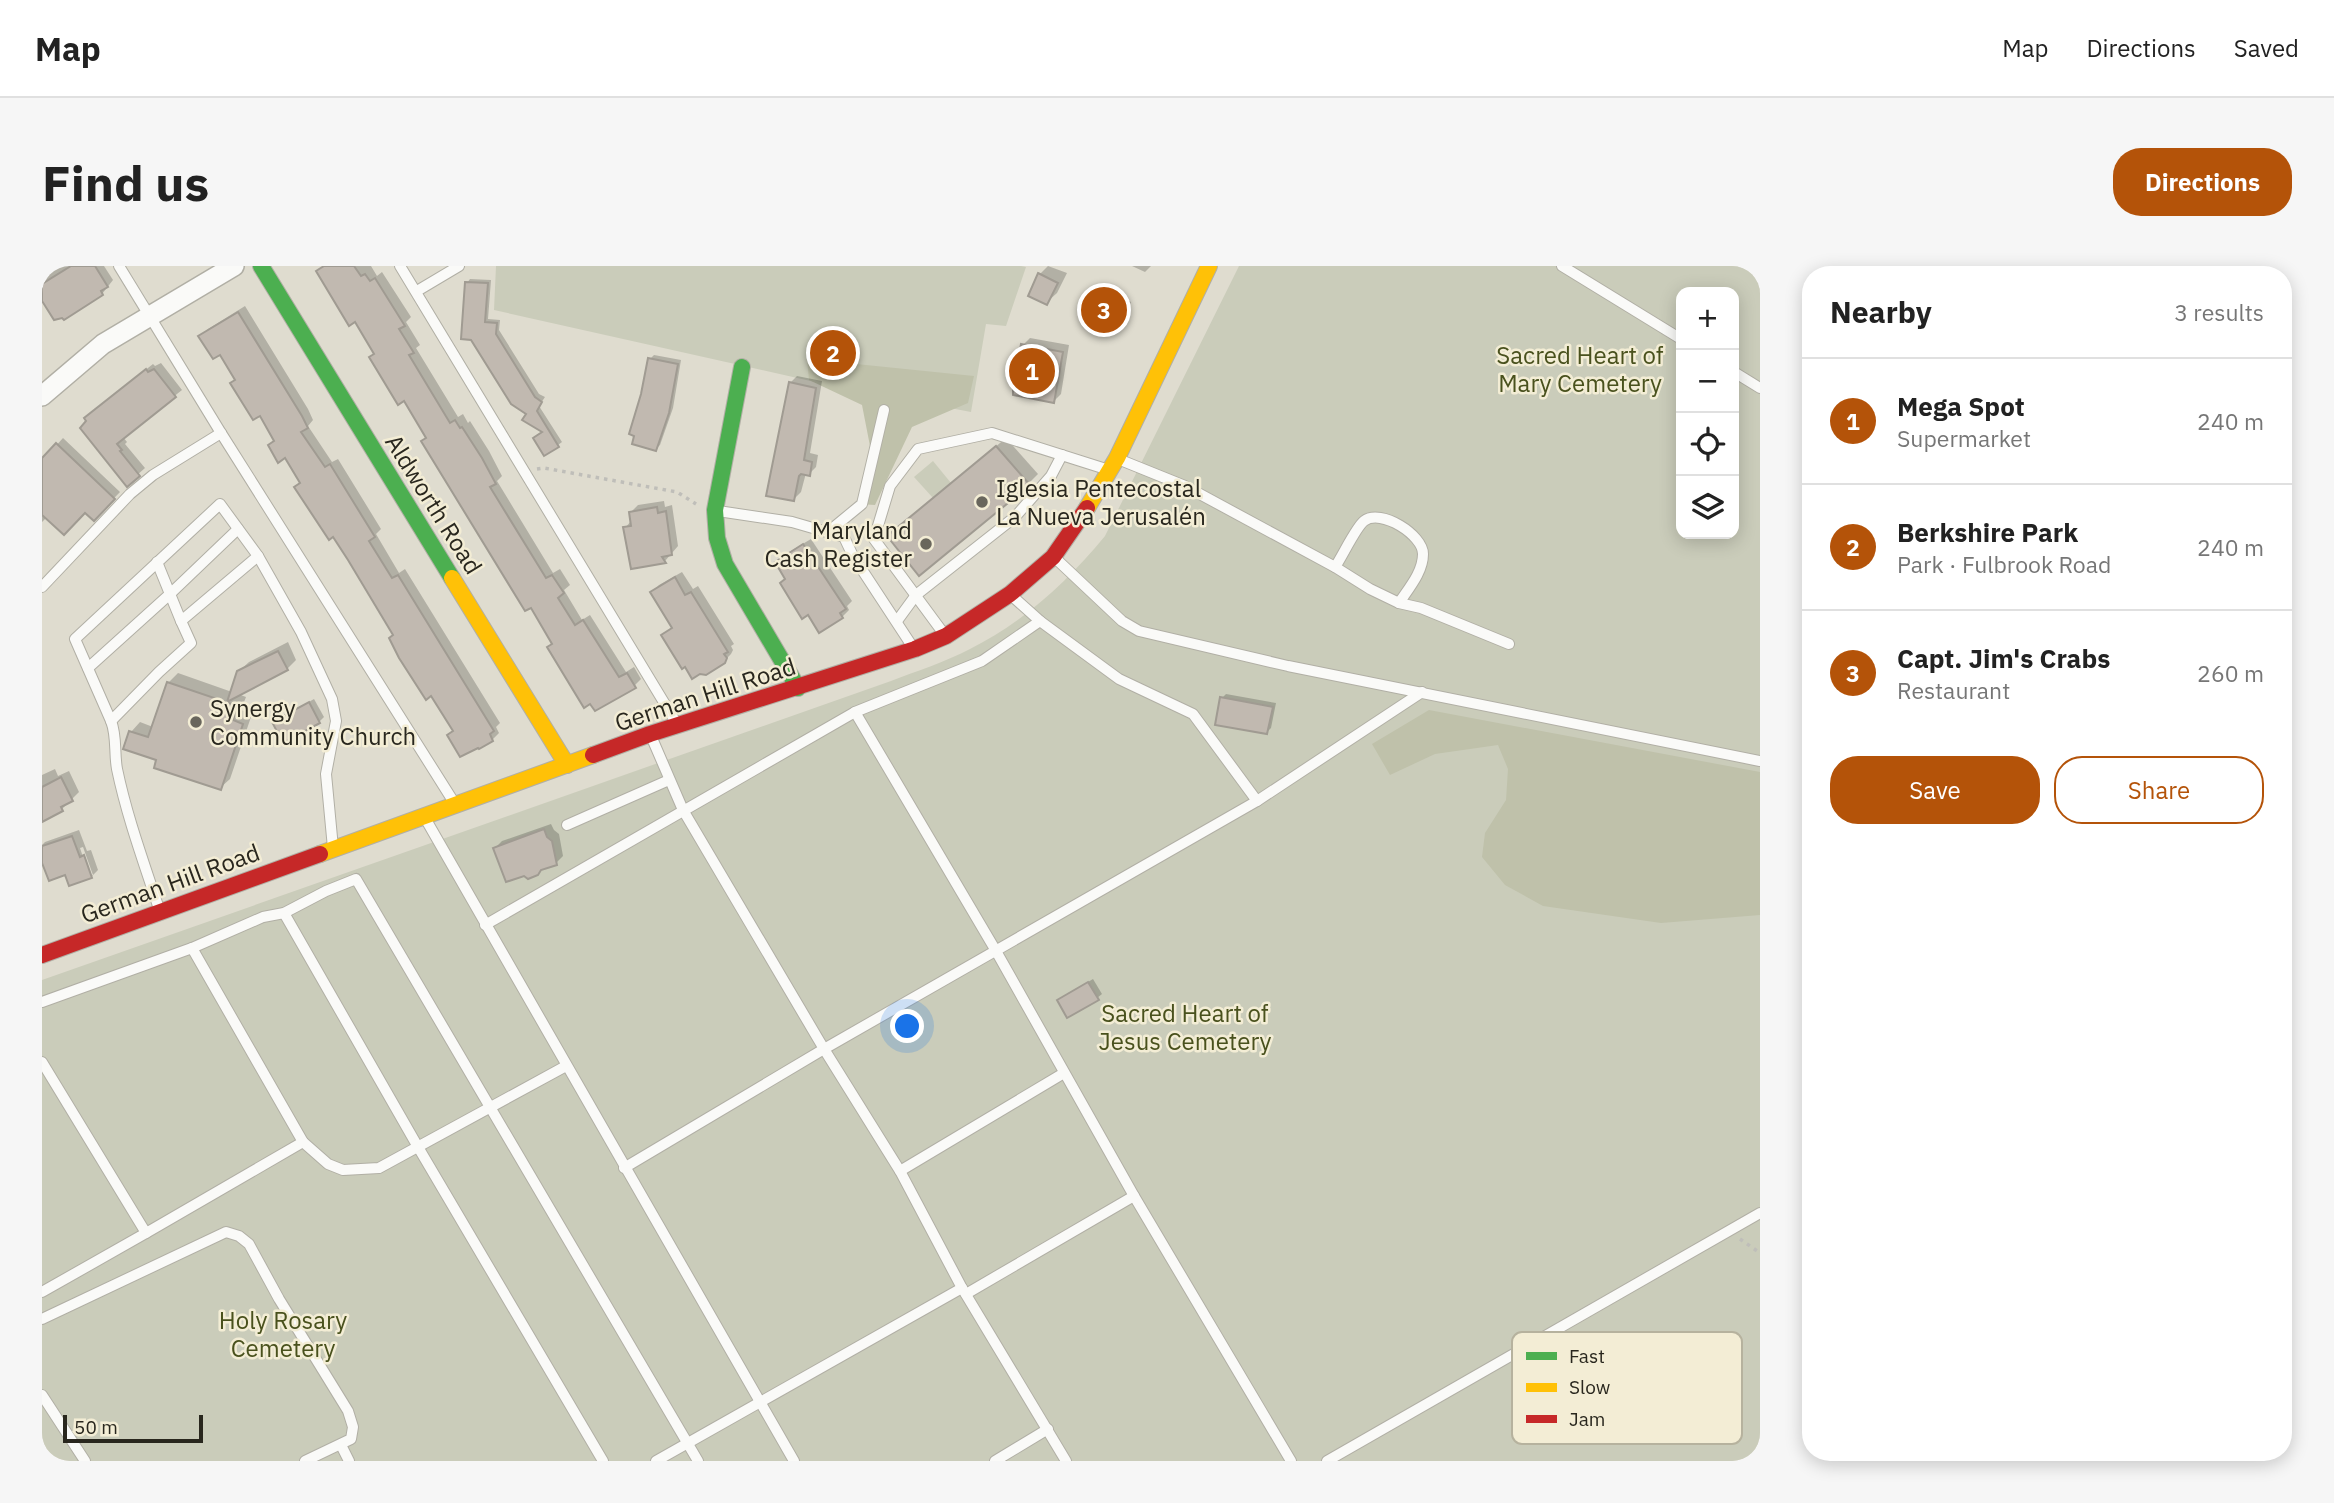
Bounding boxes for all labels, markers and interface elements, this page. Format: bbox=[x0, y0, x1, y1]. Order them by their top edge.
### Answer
text: Map bbox=[35, 27, 101, 70]
text: Map bbox=[2002, 32, 2048, 64]
text: Directions bbox=[2086, 32, 2196, 64]
text: Saved bbox=[2234, 32, 2299, 64]
button: Directions bbox=[2113, 148, 2292, 216]
text: Find us bbox=[42, 151, 209, 214]
pin: 3 bbox=[1081, 284, 1127, 336]
map controls bbox=[1676, 287, 1739, 539]
button: + bbox=[1676, 287, 1739, 350]
text: Nearby bbox=[1830, 292, 1932, 331]
text: 3 results bbox=[2174, 297, 2264, 327]
pin: 2 bbox=[810, 327, 856, 379]
park label: Sacred Heart of Mary Cemetery bbox=[1496, 339, 1664, 399]
pin: 1 bbox=[1009, 345, 1055, 397]
button: − bbox=[1676, 350, 1739, 413]
text: Mega Spot bbox=[1897, 389, 2025, 423]
text: 1 bbox=[1846, 406, 1860, 436]
text: 240 m bbox=[2197, 406, 2264, 436]
button: locate bbox=[1676, 413, 1739, 476]
text: Supermarket bbox=[1897, 423, 2031, 453]
street label: Aldworth Road bbox=[378, 428, 490, 580]
place label: Iglesia Pentecostal La Nueva Jerusalén bbox=[996, 472, 1206, 532]
button: layers bbox=[1676, 476, 1739, 539]
marker: Iglesia Pentecostal La Nueva Jerusalén bbox=[974, 494, 990, 510]
place label: Maryland Cash Register bbox=[765, 514, 912, 574]
text: Berkshire Park bbox=[1897, 515, 2078, 549]
text: 2 bbox=[1846, 532, 1860, 562]
text: 240 m bbox=[2197, 532, 2264, 562]
marker: Maryland Cash Register bbox=[918, 536, 934, 552]
text: Park · Fulbrook Road bbox=[1897, 549, 2111, 579]
text: Capt. Jim's Crabs bbox=[1897, 641, 2110, 675]
street label: German Hill Road bbox=[610, 650, 800, 738]
text: 3 bbox=[1846, 658, 1860, 688]
text: 260 m bbox=[2197, 658, 2264, 688]
text: Restaurant bbox=[1897, 675, 2010, 705]
place label: Synergy Community Church bbox=[210, 692, 416, 752]
marker: Synergy Community Church bbox=[188, 714, 204, 730]
button: Save bbox=[1830, 756, 2040, 824]
button: Share bbox=[2054, 756, 2264, 824]
street label: German Hill Road bbox=[76, 836, 264, 930]
park label: Sacred Heart of Jesus Cemetery bbox=[1099, 997, 1271, 1057]
your location bbox=[890, 1009, 924, 1043]
park label: Holy Rosary Cemetery bbox=[219, 1304, 347, 1364]
legend bbox=[1512, 1332, 1742, 1444]
text: Fast bbox=[1569, 1344, 1605, 1368]
text: Slow bbox=[1569, 1375, 1610, 1399]
text: Jam bbox=[1569, 1407, 1605, 1431]
scale bar bbox=[63, 1412, 203, 1444]
text: 50 m bbox=[74, 1415, 118, 1439]

